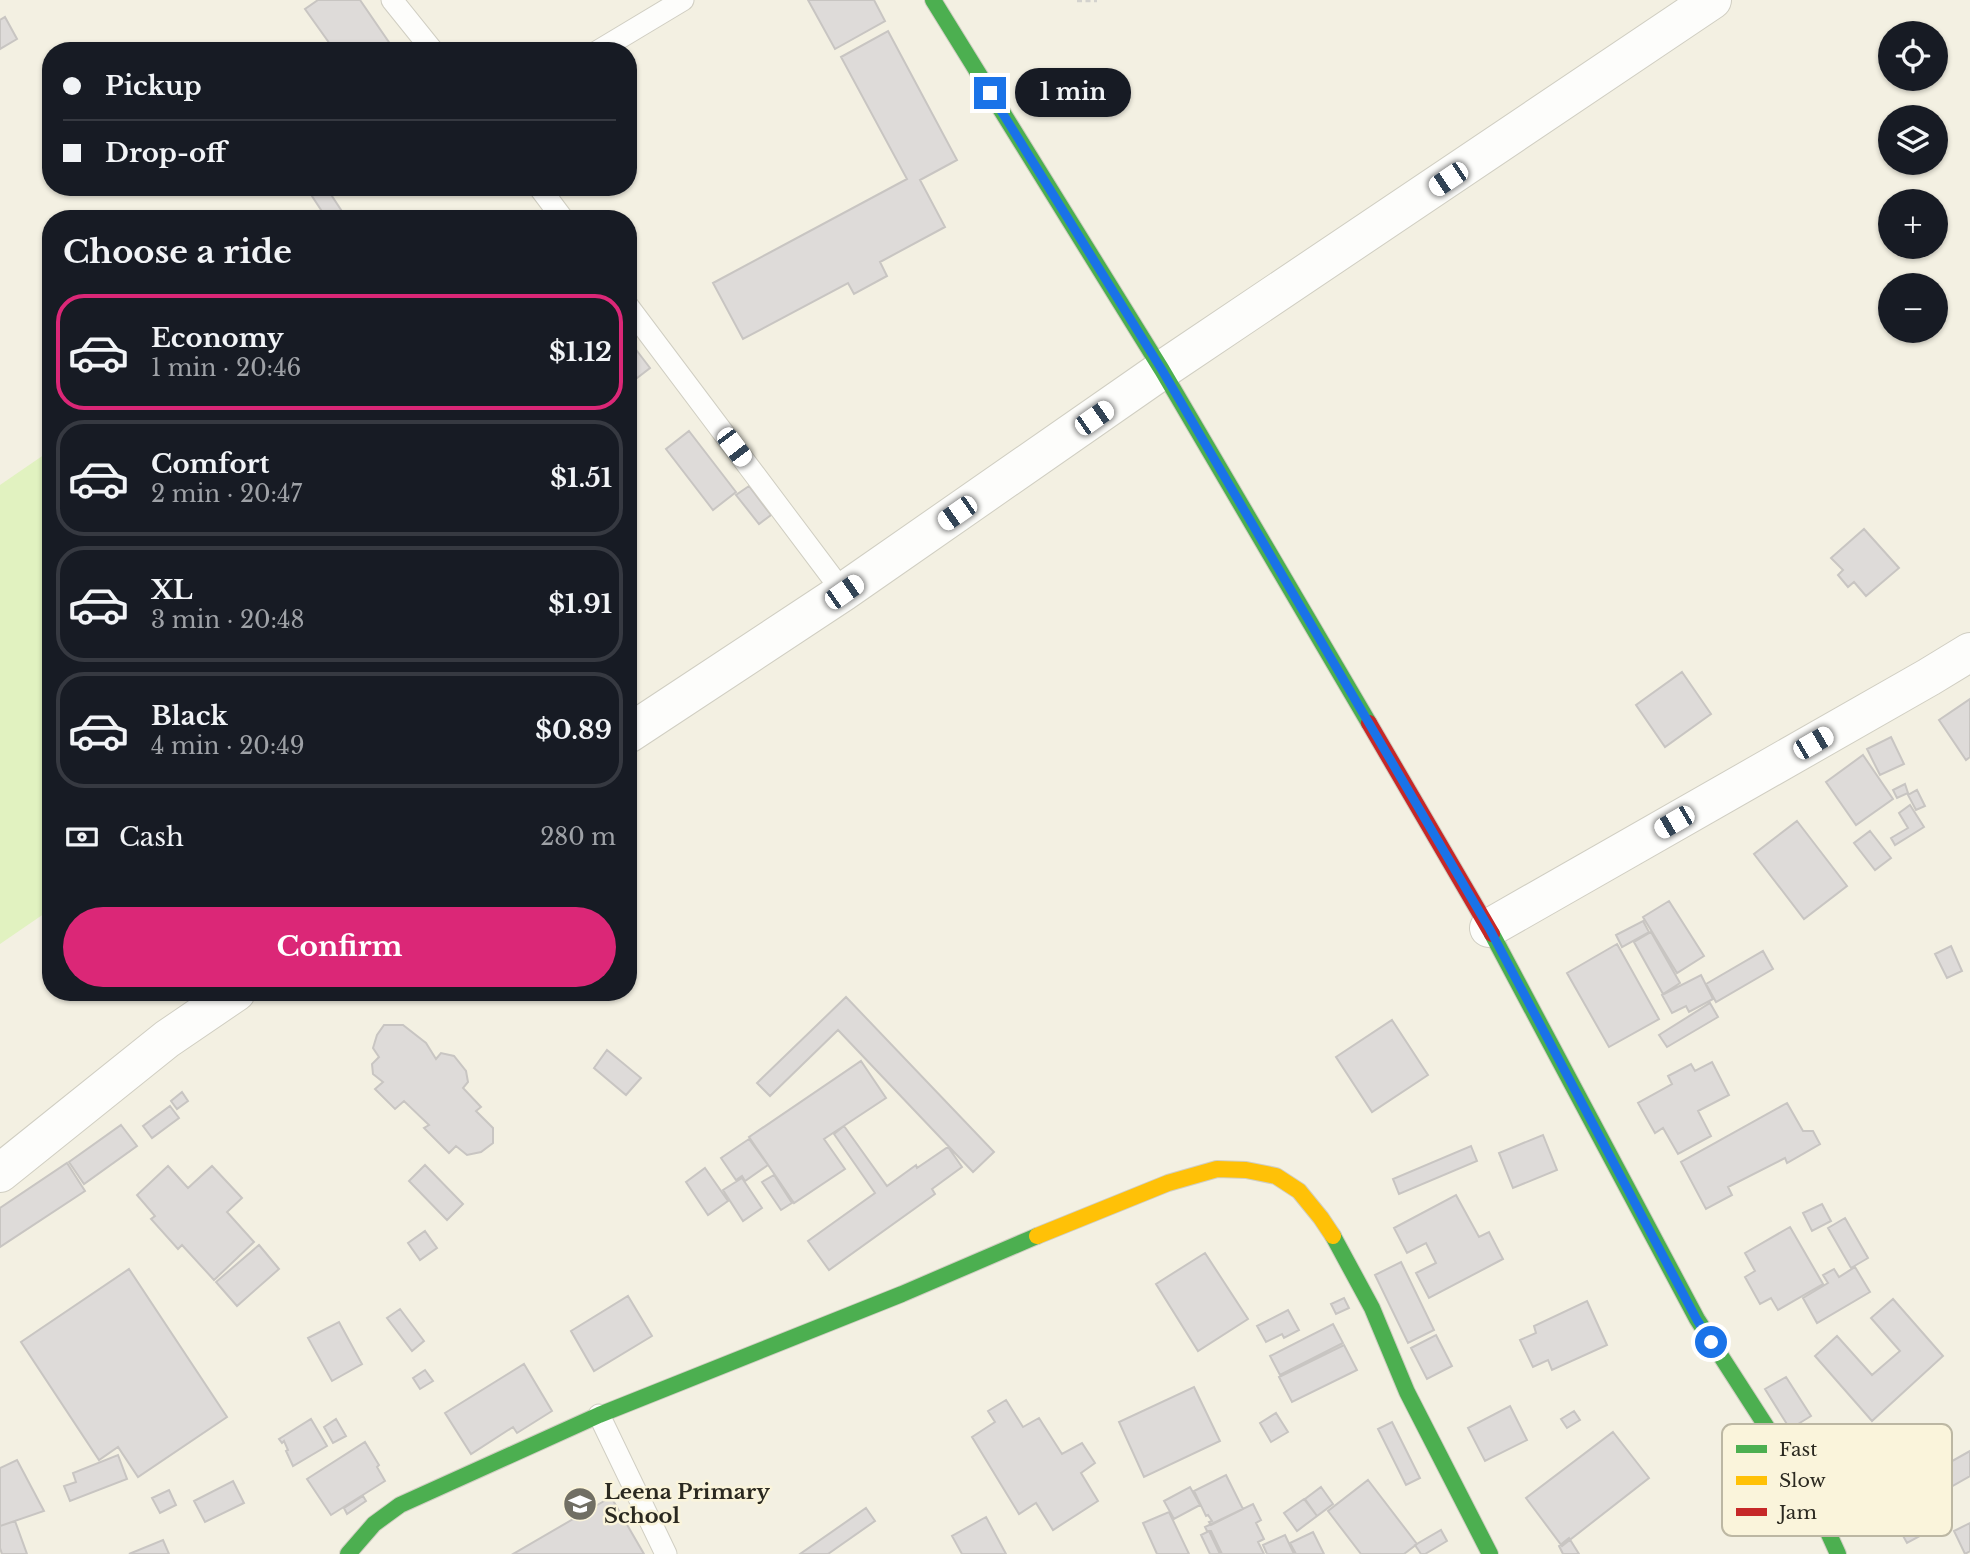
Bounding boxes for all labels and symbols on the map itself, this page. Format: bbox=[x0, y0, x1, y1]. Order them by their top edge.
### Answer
callout: 1 min bbox=[1014, 68, 1130, 118]
route end bbox=[974, 77, 1006, 109]
car bbox=[1425, 159, 1472, 199]
car bbox=[1071, 397, 1118, 439]
car bbox=[713, 424, 756, 470]
car bbox=[934, 492, 981, 534]
car bbox=[821, 571, 868, 613]
car bbox=[1790, 723, 1837, 763]
car bbox=[1651, 802, 1698, 842]
route start bbox=[1695, 1326, 1727, 1358]
legend bbox=[1722, 1424, 1952, 1536]
text: Fast bbox=[1779, 1438, 1818, 1461]
text: Slow bbox=[1779, 1469, 1826, 1492]
place label: Leena Primary School bbox=[604, 1479, 770, 1529]
school or university icon: Leena Primary School bbox=[561, 1485, 599, 1523]
text: Jam bbox=[1776, 1501, 1817, 1524]

